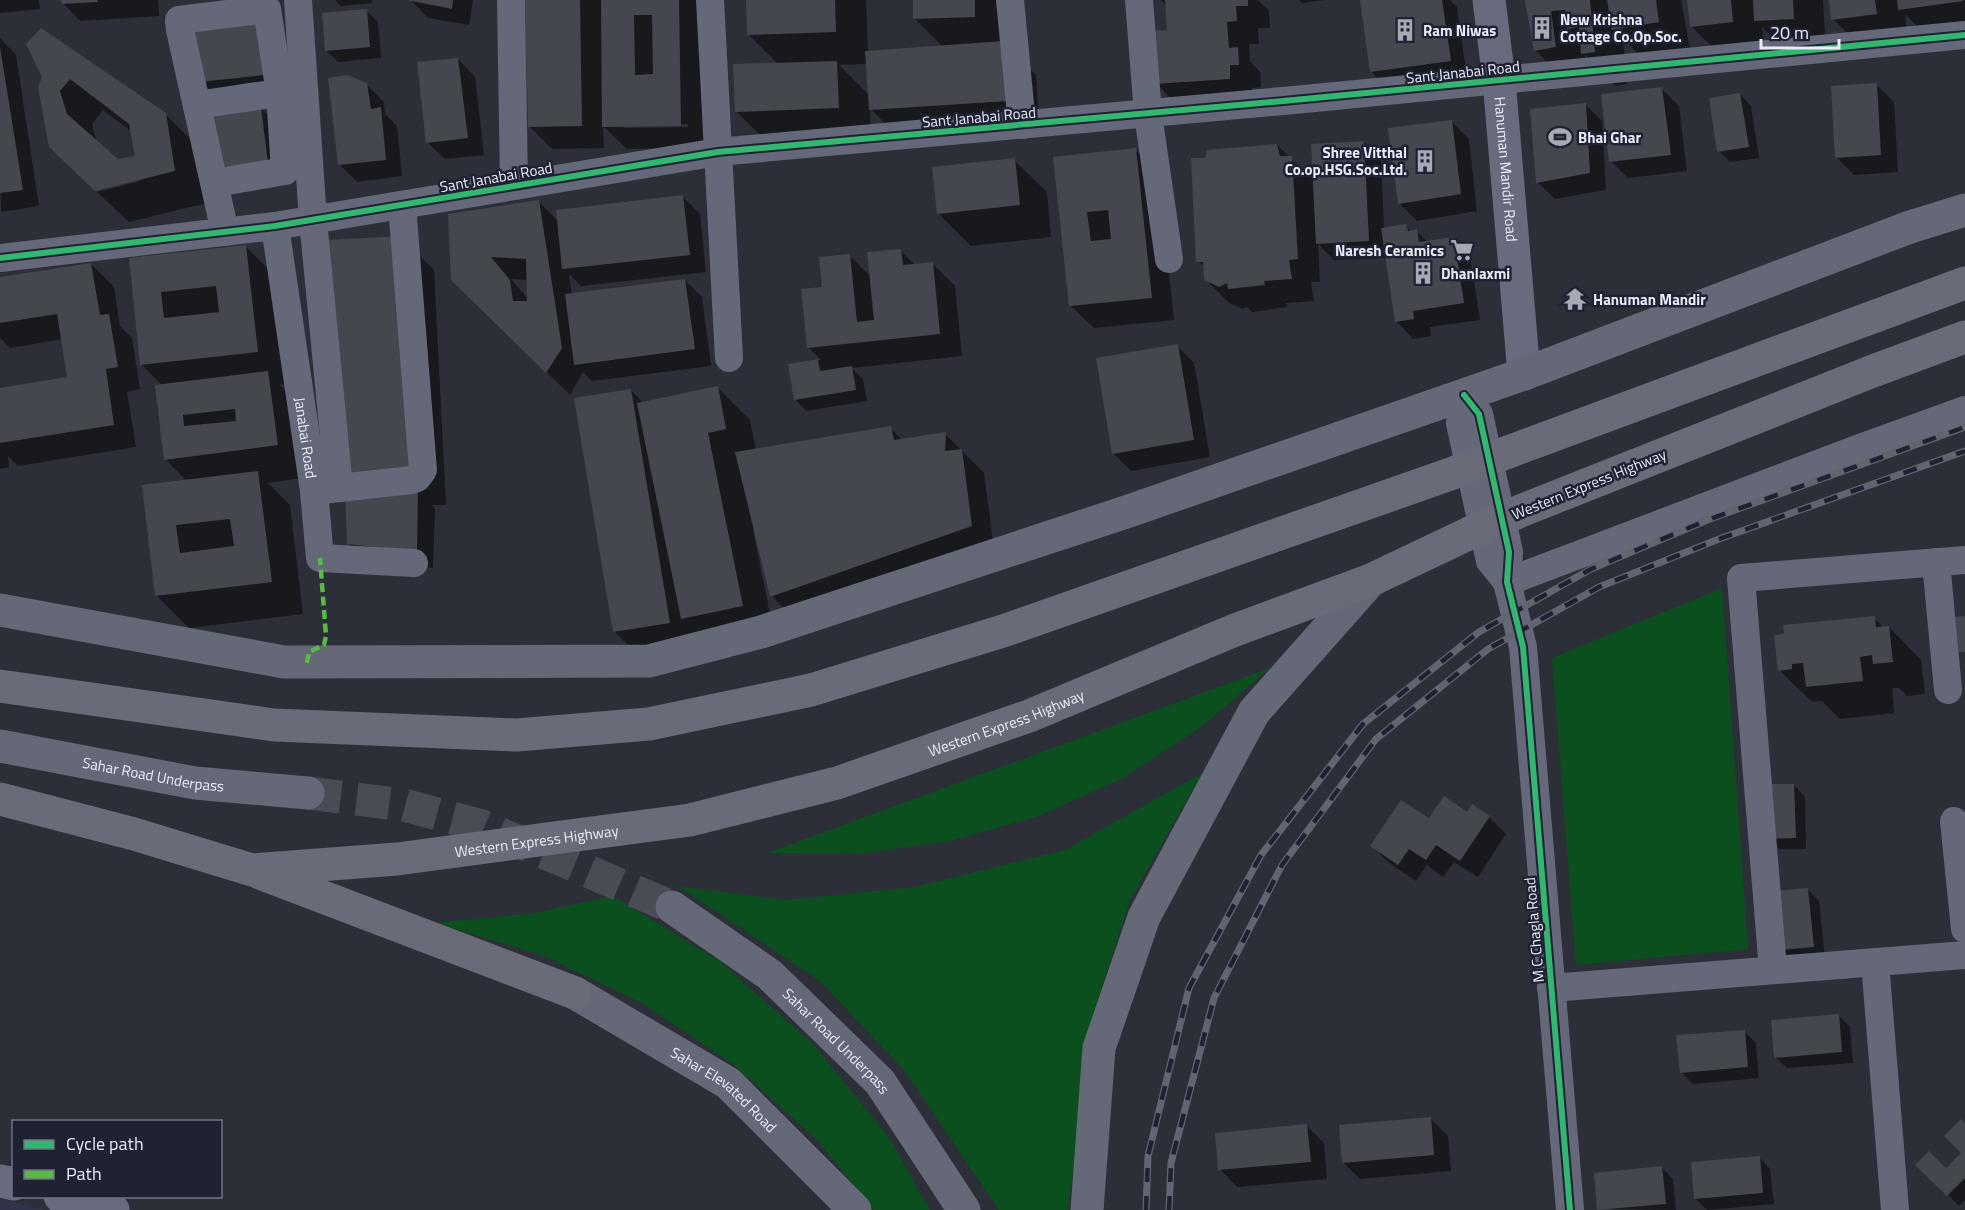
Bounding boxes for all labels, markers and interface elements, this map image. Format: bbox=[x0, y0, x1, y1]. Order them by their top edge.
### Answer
place label: New Krishna Cottage Co.Op.Soc. bbox=[1560, 8, 1682, 48]
scale bar bbox=[1761, 12, 1839, 50]
building icon: New Krishna Cottage Co.Op.Soc. bbox=[1529, 15, 1555, 41]
building icon: Ram Niwas bbox=[1392, 17, 1418, 43]
place label: Ram Niwas bbox=[1423, 19, 1496, 42]
text: 20 m bbox=[1770, 19, 1809, 46]
street label: Sant Janabai Road bbox=[1405, 55, 1521, 89]
street label: Hanuman Mandir Road bbox=[1489, 96, 1524, 243]
street label: Sant Janabai Road bbox=[921, 101, 1037, 133]
sports icon: Bhai Ghar bbox=[1547, 124, 1573, 150]
place label: Bhai Ghar bbox=[1578, 126, 1641, 149]
place label: Shree Vitthal Co.op.HSG.Soc.Ltd. bbox=[1285, 141, 1407, 181]
building icon: Shree Vitthal Co.op.HSG.Soc.Ltd. bbox=[1412, 148, 1438, 174]
street label: Sant Janabai Road bbox=[438, 156, 554, 198]
supermarket icon: Naresh Ceramics bbox=[1449, 237, 1475, 263]
place label: Naresh Ceramics bbox=[1335, 239, 1444, 262]
building icon: Dhanlaxmi bbox=[1410, 260, 1436, 286]
place label: Dhanlaxmi bbox=[1441, 262, 1510, 285]
temple icon: Hanuman Mandir bbox=[1562, 286, 1588, 312]
place label: Hanuman Mandir bbox=[1593, 288, 1706, 311]
street label: Janabai Road bbox=[289, 396, 324, 480]
street label: Western Express Highway bbox=[1508, 442, 1670, 526]
street label: Western Express Highway bbox=[925, 683, 1088, 762]
street label: Sahar Road Underpass bbox=[81, 750, 225, 797]
street label: Western Express Highway bbox=[453, 818, 620, 863]
street label: M C Chagla Road bbox=[1518, 876, 1550, 984]
street label: Sahar Road Underpass bbox=[778, 982, 896, 1098]
street label: Sahar Elevated Road bbox=[666, 1040, 783, 1138]
legend bbox=[12, 1120, 222, 1198]
text: Cycle path bbox=[66, 1130, 144, 1157]
text: Path bbox=[66, 1160, 102, 1187]

